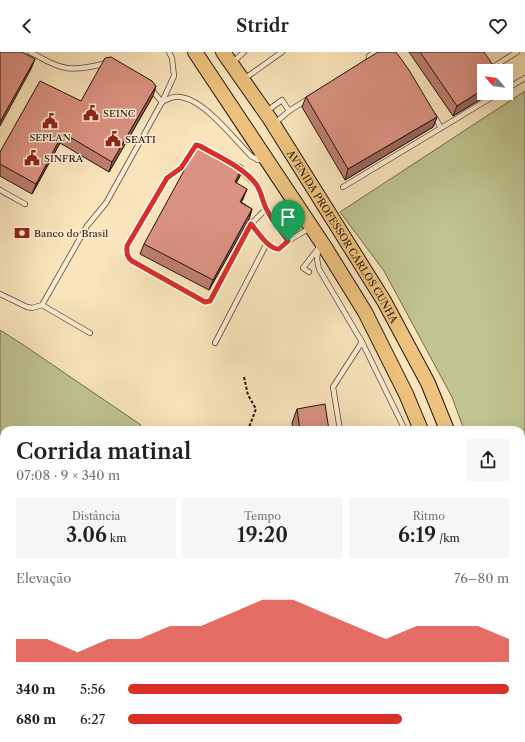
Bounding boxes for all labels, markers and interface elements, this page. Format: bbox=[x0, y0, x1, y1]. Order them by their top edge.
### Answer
icon: back bbox=[16, 15, 38, 37]
text: Stridr bbox=[236, 15, 289, 37]
icon: heart bbox=[487, 15, 509, 37]
north arrow bbox=[477, 64, 513, 100]
map controls bbox=[477, 64, 513, 100]
public building icon: SEINC bbox=[82, 104, 100, 122]
place label: SEINC bbox=[103, 107, 136, 120]
public building icon: SEPLAN bbox=[41, 112, 59, 130]
public building icon: SEATI bbox=[104, 130, 122, 148]
place label: SEPLAN bbox=[29, 131, 71, 144]
place label: SEATI bbox=[125, 133, 156, 146]
street label: AVENIDA PROFESSOR CARLOS CUNHA bbox=[284, 147, 401, 326]
public building icon: SINFRA bbox=[23, 149, 41, 167]
place label: SINFRA bbox=[44, 152, 84, 165]
pin bbox=[271, 200, 305, 241]
icon: arrive bbox=[277, 206, 299, 228]
bank icon: Banco do Brasil bbox=[13, 224, 31, 242]
place label: Banco do Brasil bbox=[34, 227, 108, 240]
text: Corrida matinal bbox=[16, 438, 191, 465]
button: share bbox=[467, 439, 509, 481]
text: 07:08 · 9 × 340 m bbox=[16, 467, 120, 483]
text: Distância bbox=[72, 509, 120, 523]
text: Tempo bbox=[244, 509, 281, 523]
text: Ritmo bbox=[413, 509, 445, 523]
text: 3.06 bbox=[66, 523, 107, 547]
text: 19:20 bbox=[237, 523, 288, 547]
text: 6:19 bbox=[398, 523, 436, 547]
text: km bbox=[107, 531, 126, 545]
text: /km bbox=[436, 531, 460, 545]
text: Elevação bbox=[16, 570, 71, 586]
text: 76–80 m bbox=[454, 570, 509, 586]
text: 340 m bbox=[16, 681, 56, 697]
text: 5:56 bbox=[80, 681, 105, 697]
text: 680 m bbox=[16, 711, 56, 727]
text: 6:27 bbox=[80, 711, 105, 727]

